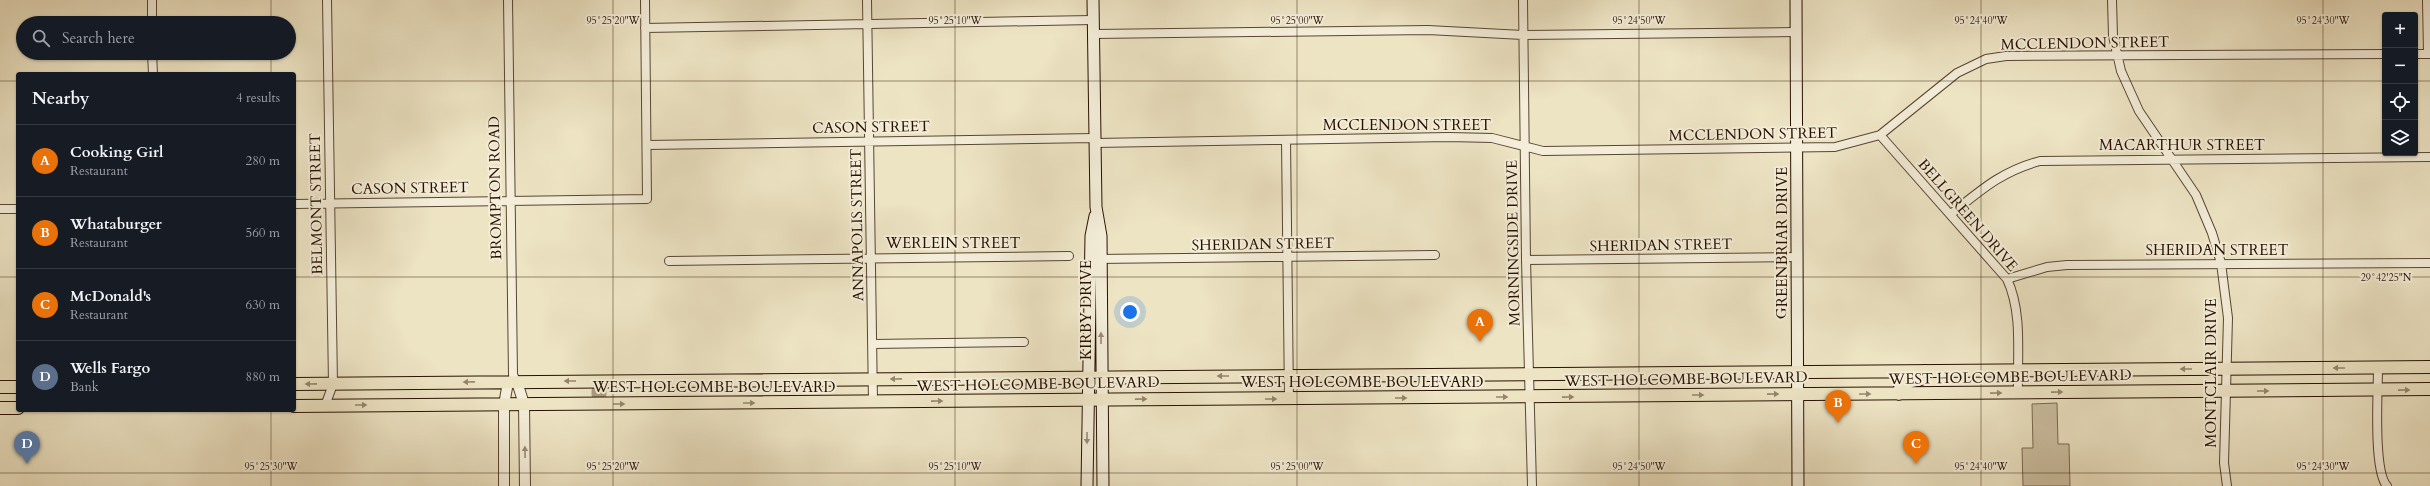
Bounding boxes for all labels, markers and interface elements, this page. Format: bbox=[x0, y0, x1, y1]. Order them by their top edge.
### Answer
map controls bbox=[2382, 12, 2418, 156]
button: + bbox=[2382, 12, 2418, 48]
text: 95°25'20"W bbox=[586, 14, 641, 28]
text: 95°25'10"W bbox=[928, 14, 983, 28]
text: 95°25'00"W bbox=[1270, 14, 1325, 28]
text: 95°24'50"W bbox=[1612, 14, 1667, 28]
text: 95°24'40"W bbox=[1954, 14, 2009, 28]
text: 95°24'30"W bbox=[2296, 14, 2351, 28]
search box bbox=[16, 16, 296, 60]
icon: search bbox=[30, 27, 52, 49]
text: Search here bbox=[62, 28, 135, 48]
street label: MCCLENDON STREET bbox=[2001, 32, 2169, 54]
button: − bbox=[2382, 48, 2418, 84]
button: locate bbox=[2382, 84, 2418, 120]
text: Nearby bbox=[32, 87, 89, 110]
text: 4 results bbox=[236, 89, 280, 107]
street label: MCCLENDON STREET bbox=[1323, 115, 1491, 135]
street label: BROMPTON ROAD bbox=[484, 116, 506, 260]
street label: CASON STREET bbox=[812, 116, 930, 138]
button: layers bbox=[2382, 120, 2418, 156]
street label: MCCLENDON STREET bbox=[1669, 123, 1837, 145]
street label: BELMONT STREET bbox=[305, 133, 327, 275]
street label: MACARTHUR STREET bbox=[2099, 135, 2265, 155]
text: Cooking Girl bbox=[70, 142, 163, 162]
street label: ANNAPOLIS STREET bbox=[846, 148, 868, 302]
text: A bbox=[40, 152, 50, 170]
text: 280 m bbox=[246, 152, 280, 170]
street label: BELLGREEN DRIVE bbox=[1913, 154, 2023, 276]
street label: MORNINGSIDE DRIVE bbox=[1502, 160, 1524, 326]
text: Restaurant bbox=[70, 162, 128, 180]
street label: GREENBRIAR DRIVE bbox=[1772, 167, 1792, 319]
street label: CASON STREET bbox=[351, 177, 469, 199]
text: Whataburger bbox=[70, 214, 162, 234]
text: B bbox=[40, 224, 50, 242]
text: 560 m bbox=[246, 224, 280, 242]
street label: WERLEIN STREET bbox=[885, 233, 1020, 253]
street label: SHERIDAN STREET bbox=[1191, 233, 1335, 255]
text: Restaurant bbox=[70, 234, 128, 252]
street label: SHERIDAN STREET bbox=[1589, 234, 1733, 256]
street label: SHERIDAN STREET bbox=[2146, 240, 2288, 260]
street label: KIRBY DRIVE bbox=[1076, 260, 1096, 360]
text: 29°42'25"N bbox=[2361, 271, 2412, 285]
text: McDonald's bbox=[70, 286, 151, 306]
text: C bbox=[40, 296, 50, 314]
text: 630 m bbox=[246, 296, 280, 314]
street label: MONTCLAIR DRIVE bbox=[2201, 298, 2221, 448]
your location bbox=[1120, 302, 1140, 322]
text: Restaurant bbox=[70, 306, 128, 324]
pin: A bbox=[1467, 309, 1493, 342]
one-way arrow bbox=[1098, 331, 1104, 344]
text: Wells Fargo bbox=[70, 358, 150, 378]
street label: WEST HOLCOMBE BOULEVARD bbox=[1887, 365, 2132, 389]
one-way arrow bbox=[2332, 365, 2345, 371]
one-way arrow bbox=[2179, 366, 2192, 372]
street label: WEST HOLCOMBE BOULEVARD bbox=[1563, 367, 1808, 391]
text: D bbox=[39, 368, 51, 386]
text: 880 m bbox=[246, 368, 280, 386]
street label: WEST HOLCOMBE BOULEVARD bbox=[915, 372, 1160, 396]
street label: WEST HOLCOMBE BOULEVARD bbox=[1239, 372, 1484, 392]
one-way arrow bbox=[1216, 373, 1229, 379]
one-way arrow bbox=[889, 376, 902, 382]
street label: WEST HOLCOMBE BOULEVARD bbox=[591, 377, 836, 397]
text: Bank bbox=[70, 378, 99, 396]
one-way arrow bbox=[563, 378, 576, 384]
one-way arrow bbox=[462, 379, 475, 385]
one-way arrow bbox=[304, 381, 317, 387]
one-way arrow bbox=[2398, 387, 2411, 393]
one-way arrow bbox=[2257, 388, 2270, 394]
one-way arrow bbox=[2051, 389, 2064, 395]
pin: B bbox=[1825, 390, 1851, 423]
one-way arrow bbox=[1990, 390, 2003, 396]
one-way arrow bbox=[1767, 391, 1779, 398]
one-way arrow bbox=[1859, 391, 1872, 397]
one-way arrow bbox=[1692, 392, 1705, 398]
one-way arrow bbox=[1562, 393, 1574, 400]
one-way arrow bbox=[1496, 394, 1509, 400]
one-way arrow bbox=[1395, 395, 1408, 401]
one-way arrow bbox=[1135, 396, 1148, 402]
one-way arrow bbox=[1265, 396, 1278, 402]
one-way arrow bbox=[931, 398, 944, 404]
one-way arrow bbox=[743, 400, 756, 406]
one-way arrow bbox=[613, 401, 626, 407]
one-way arrow bbox=[355, 402, 368, 408]
pin: D bbox=[14, 431, 40, 464]
pin: C bbox=[1903, 431, 1929, 464]
one-way arrow bbox=[1084, 432, 1090, 445]
one-way arrow bbox=[522, 445, 528, 458]
text: 95°25'30"W bbox=[244, 460, 299, 474]
text: 95°25'20"W bbox=[586, 460, 641, 474]
text: 95°25'10"W bbox=[928, 460, 983, 474]
text: 95°25'00"W bbox=[1270, 460, 1325, 474]
text: 95°24'50"W bbox=[1612, 460, 1667, 474]
text: 95°24'40"W bbox=[1954, 460, 2009, 474]
text: 95°24'30"W bbox=[2296, 460, 2351, 474]

